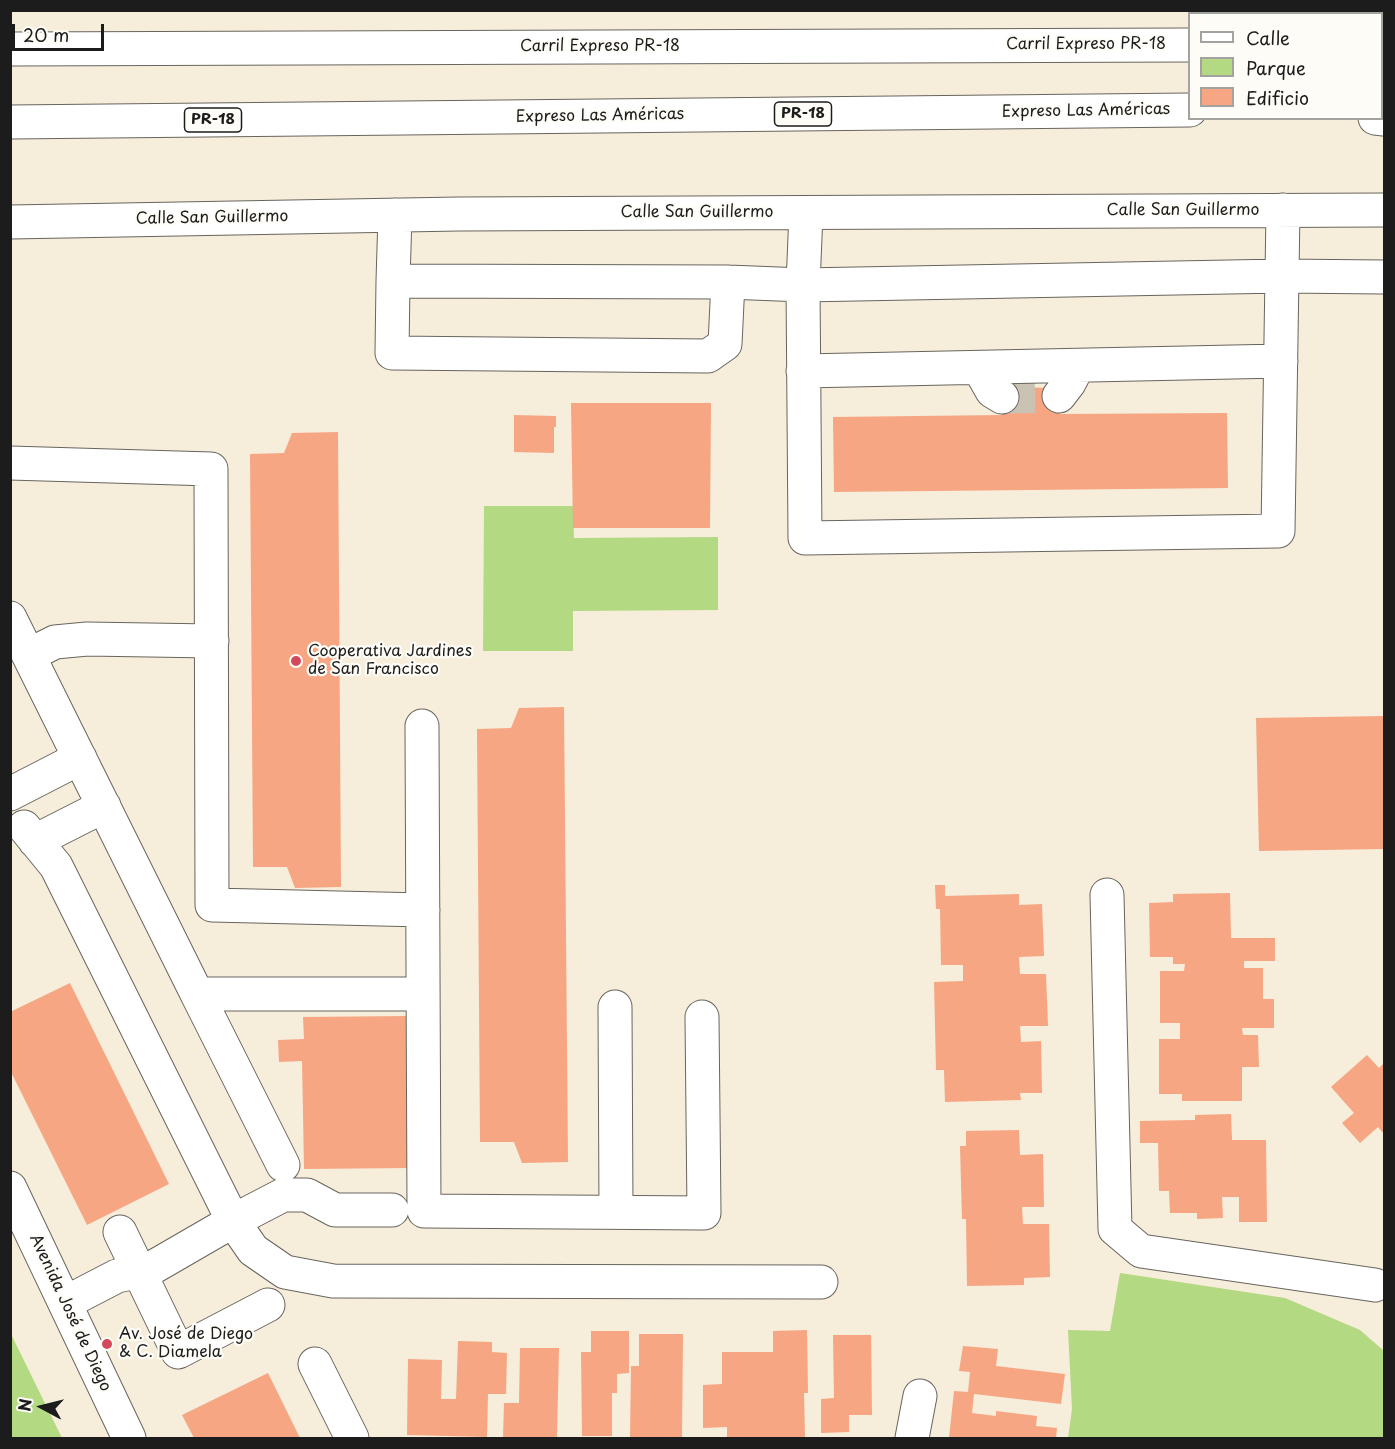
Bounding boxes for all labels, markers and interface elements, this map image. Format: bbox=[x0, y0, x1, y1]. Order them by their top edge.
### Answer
scale bar bbox=[15, 12, 106, 50]
legend bbox=[1188, 12, 1383, 120]
text: 20 m bbox=[23, 21, 69, 48]
text: Calle bbox=[1246, 24, 1290, 51]
street label: Carril Expreso PR-18 bbox=[1006, 35, 1166, 55]
street label: Carril Expreso PR-18 bbox=[520, 37, 680, 57]
text: Parque bbox=[1246, 54, 1306, 81]
text: Edificio bbox=[1246, 84, 1309, 111]
street label: Expreso Las Américas bbox=[1002, 100, 1170, 122]
road number: PR-18 bbox=[774, 102, 832, 126]
street label: Expreso Las Américas bbox=[516, 105, 684, 127]
road number: PR-18 bbox=[184, 108, 242, 132]
street label: Calle San Guillermo bbox=[1107, 201, 1259, 221]
street label: Calle San Guillermo bbox=[621, 203, 773, 223]
street label: Calle San Guillermo bbox=[135, 207, 289, 229]
place label: Cooperativa Jardines de San Francisco bbox=[308, 642, 472, 680]
marker: Cooperativa Jardines de San Francisco bbox=[289, 654, 303, 668]
street label: Avenida José de Diego bbox=[25, 1231, 115, 1395]
place label: Av. José de Diego & C. Diamela bbox=[119, 1325, 253, 1363]
marker: Av. José de Diego & C. Diamela bbox=[100, 1337, 114, 1351]
north arrow bbox=[12, 1377, 72, 1437]
text: N bbox=[11, 1397, 37, 1413]

